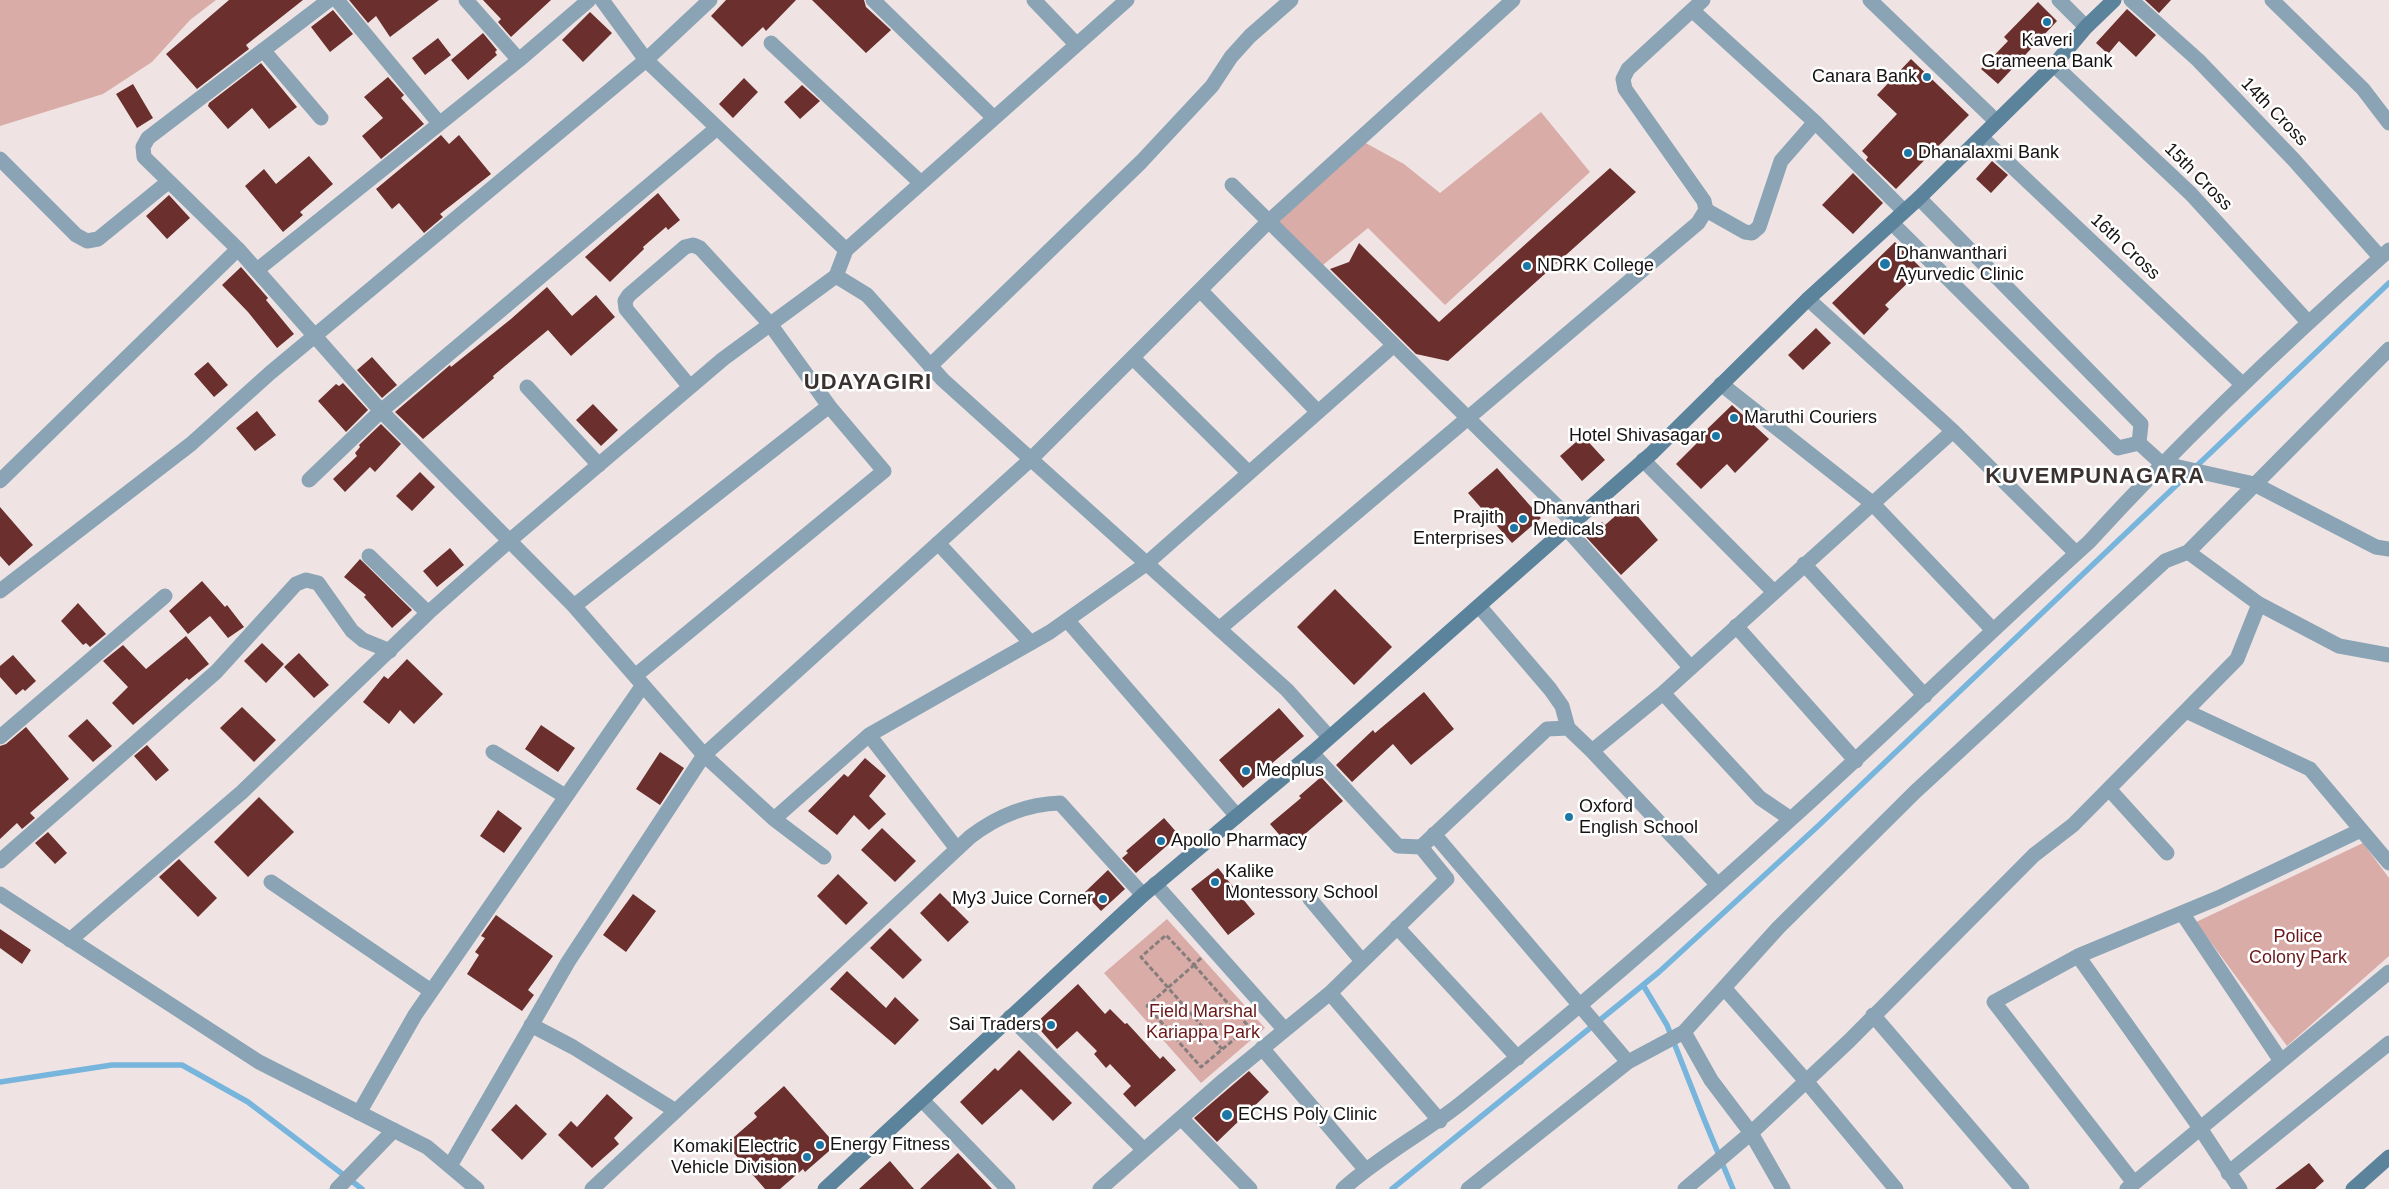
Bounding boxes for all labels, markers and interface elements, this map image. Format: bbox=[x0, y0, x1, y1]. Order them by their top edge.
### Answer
marker: Kaveri Grameena Bank bbox=[2041, 16, 2053, 28]
place label: Kaveri Grameena Bank bbox=[1981, 30, 2113, 72]
place label: Canara Bank bbox=[1812, 66, 1917, 88]
marker: Canara Bank bbox=[1921, 71, 1933, 83]
street label: 14th Cross bbox=[2236, 73, 2312, 151]
street label: 15th Cross bbox=[2160, 139, 2236, 215]
place label: Dhanalaxmi Bank bbox=[1918, 142, 2059, 164]
marker: Dhanalaxmi Bank bbox=[1902, 147, 1914, 159]
street label: 16th Cross bbox=[2086, 209, 2164, 285]
place label: Dhanwanthari Ayurvedic Clinic bbox=[1896, 243, 2024, 286]
place label: NDRK College bbox=[1537, 255, 1654, 277]
marker: Dhanwanthari Ayurvedic Clinic bbox=[1878, 257, 1892, 271]
marker: NDRK College bbox=[1521, 260, 1533, 272]
district label: UDAYAGIRI bbox=[803, 370, 933, 396]
place label: Maruthi Couriers bbox=[1744, 407, 1877, 429]
marker: Maruthi Couriers bbox=[1728, 412, 1740, 424]
place label: Hotel Shivasagar bbox=[1569, 425, 1706, 447]
marker: Hotel Shivasagar bbox=[1710, 430, 1722, 442]
district label: KUVEMPUNAGARA bbox=[1984, 464, 2206, 490]
place label: Dhanvanthari Medicals bbox=[1533, 498, 1640, 540]
place label: Prajith Enterprises bbox=[1413, 507, 1504, 550]
marker: Dhanvanthari Medicals bbox=[1517, 513, 1529, 525]
marker: Prajith Enterprises bbox=[1508, 522, 1520, 534]
place label: Medplus bbox=[1256, 760, 1324, 782]
marker: Medplus bbox=[1240, 765, 1252, 777]
place label: Oxford English School bbox=[1579, 796, 1698, 839]
marker: Oxford English School bbox=[1563, 811, 1575, 823]
place label: Apollo Pharmacy bbox=[1171, 830, 1307, 852]
marker: Apollo Pharmacy bbox=[1155, 835, 1167, 847]
place label: Kalike Montessory School bbox=[1225, 861, 1378, 904]
marker: Kalike Montessory School bbox=[1209, 876, 1221, 888]
place label: My3 Juice Corner bbox=[952, 888, 1093, 910]
marker: My3 Juice Corner bbox=[1097, 893, 1109, 905]
park label: Police Colony Park bbox=[2249, 926, 2347, 969]
park label: Field Marshal Kariappa Park bbox=[1146, 1001, 1260, 1044]
place label: Sai Traders bbox=[949, 1014, 1041, 1036]
marker: Sai Traders bbox=[1045, 1019, 1057, 1031]
place label: ECHS Poly Clinic bbox=[1238, 1104, 1377, 1126]
marker: ECHS Poly Clinic bbox=[1220, 1108, 1234, 1122]
place label: Energy Fitness bbox=[830, 1134, 950, 1156]
place label: Komaki Electric Vehicle Division bbox=[671, 1136, 797, 1178]
marker: Energy Fitness bbox=[814, 1139, 826, 1151]
marker: Komaki Electric Vehicle Division bbox=[801, 1151, 813, 1163]

